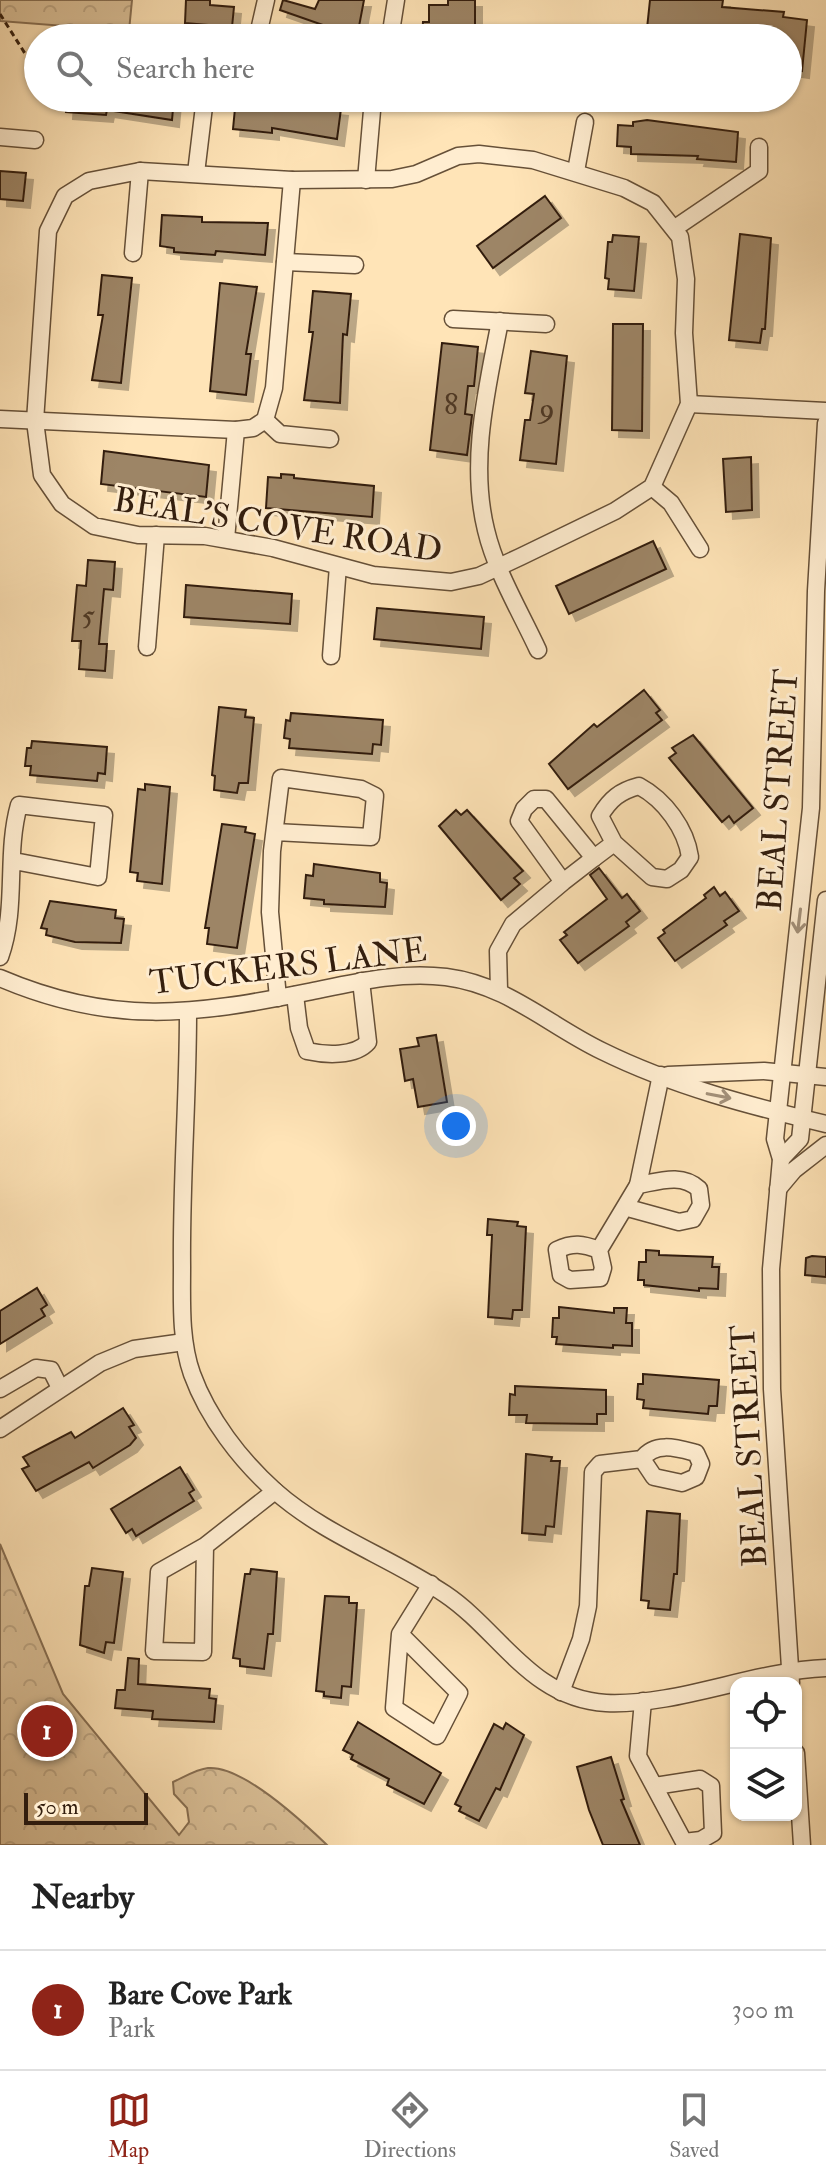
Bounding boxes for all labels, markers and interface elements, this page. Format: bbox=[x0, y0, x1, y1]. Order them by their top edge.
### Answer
search box bbox=[24, 24, 802, 112]
icon: search bbox=[52, 46, 96, 90]
text: Search here bbox=[116, 50, 255, 87]
house number: 8 bbox=[444, 386, 458, 423]
house number: 9 bbox=[537, 390, 555, 427]
street label: BEAL'S COVE ROAD bbox=[111, 478, 445, 573]
house number: 5 bbox=[81, 597, 95, 634]
street label: BEAL STREET bbox=[749, 668, 808, 913]
one-way arrow bbox=[792, 907, 807, 933]
street label: TUCKERS LANE bbox=[147, 928, 429, 1005]
one-way arrow bbox=[706, 1090, 731, 1105]
your location bbox=[436, 1106, 476, 1146]
street label: BEAL STREET bbox=[722, 1324, 777, 1568]
map controls bbox=[730, 1677, 802, 1821]
button: locate bbox=[730, 1677, 802, 1749]
pin: 1 bbox=[21, 1701, 73, 1761]
button: layers bbox=[730, 1749, 802, 1821]
scale bar bbox=[24, 1789, 148, 1825]
text: 50 m bbox=[36, 1793, 78, 1821]
text: Nearby bbox=[32, 1876, 134, 1919]
text: Bare Cove Park bbox=[108, 1976, 292, 2013]
text: 1 bbox=[53, 1994, 63, 2026]
text: 300 m bbox=[732, 1994, 794, 2026]
text: Park bbox=[108, 2013, 155, 2045]
tab: Map bbox=[107, 2088, 151, 2164]
tab: Directions bbox=[364, 2088, 456, 2164]
tab: Saved bbox=[669, 2088, 719, 2164]

